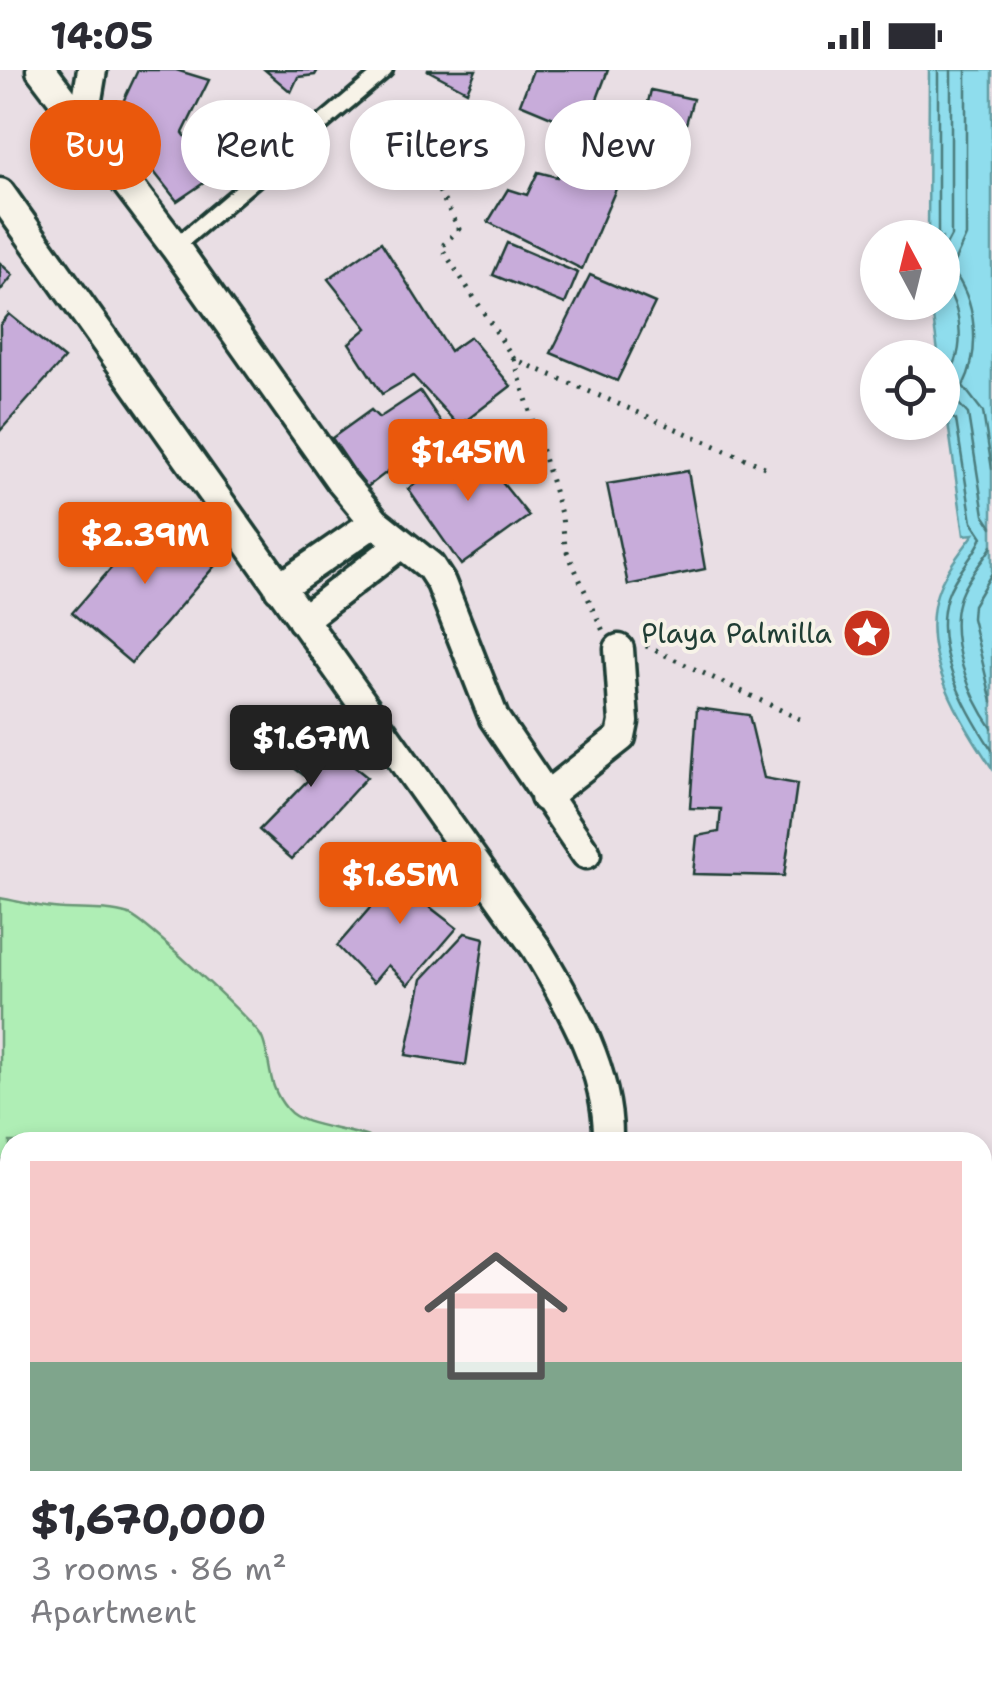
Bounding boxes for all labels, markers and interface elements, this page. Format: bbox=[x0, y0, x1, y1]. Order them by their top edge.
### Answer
text: 14:05 bbox=[50, 10, 154, 61]
chip: Buy bbox=[30, 100, 161, 190]
chip: Rent bbox=[181, 100, 330, 190]
chip: Filters bbox=[350, 100, 525, 190]
chip: New bbox=[545, 100, 691, 190]
north arrow bbox=[860, 220, 960, 320]
map controls bbox=[860, 220, 960, 440]
button: locate bbox=[860, 340, 960, 440]
pin: $1.45M bbox=[387, 419, 549, 504]
text: $1.45M bbox=[410, 430, 526, 473]
pin: $2.39M bbox=[64, 502, 226, 587]
text: $2.39M bbox=[81, 513, 209, 556]
place icon: Playa Palmilla bbox=[841, 607, 893, 659]
place label: Playa Palmilla bbox=[641, 614, 832, 652]
pin: $1.67M bbox=[230, 705, 392, 790]
text: $1.67M bbox=[252, 716, 370, 759]
pin: $1.65M bbox=[319, 842, 481, 927]
text: $1.65M bbox=[341, 853, 459, 896]
icon: home bbox=[406, 1226, 586, 1406]
text: $1,670,000 bbox=[30, 1491, 266, 1547]
text: 3 rooms · 86 m² bbox=[30, 1547, 287, 1590]
text: Apartment bbox=[30, 1590, 197, 1633]

